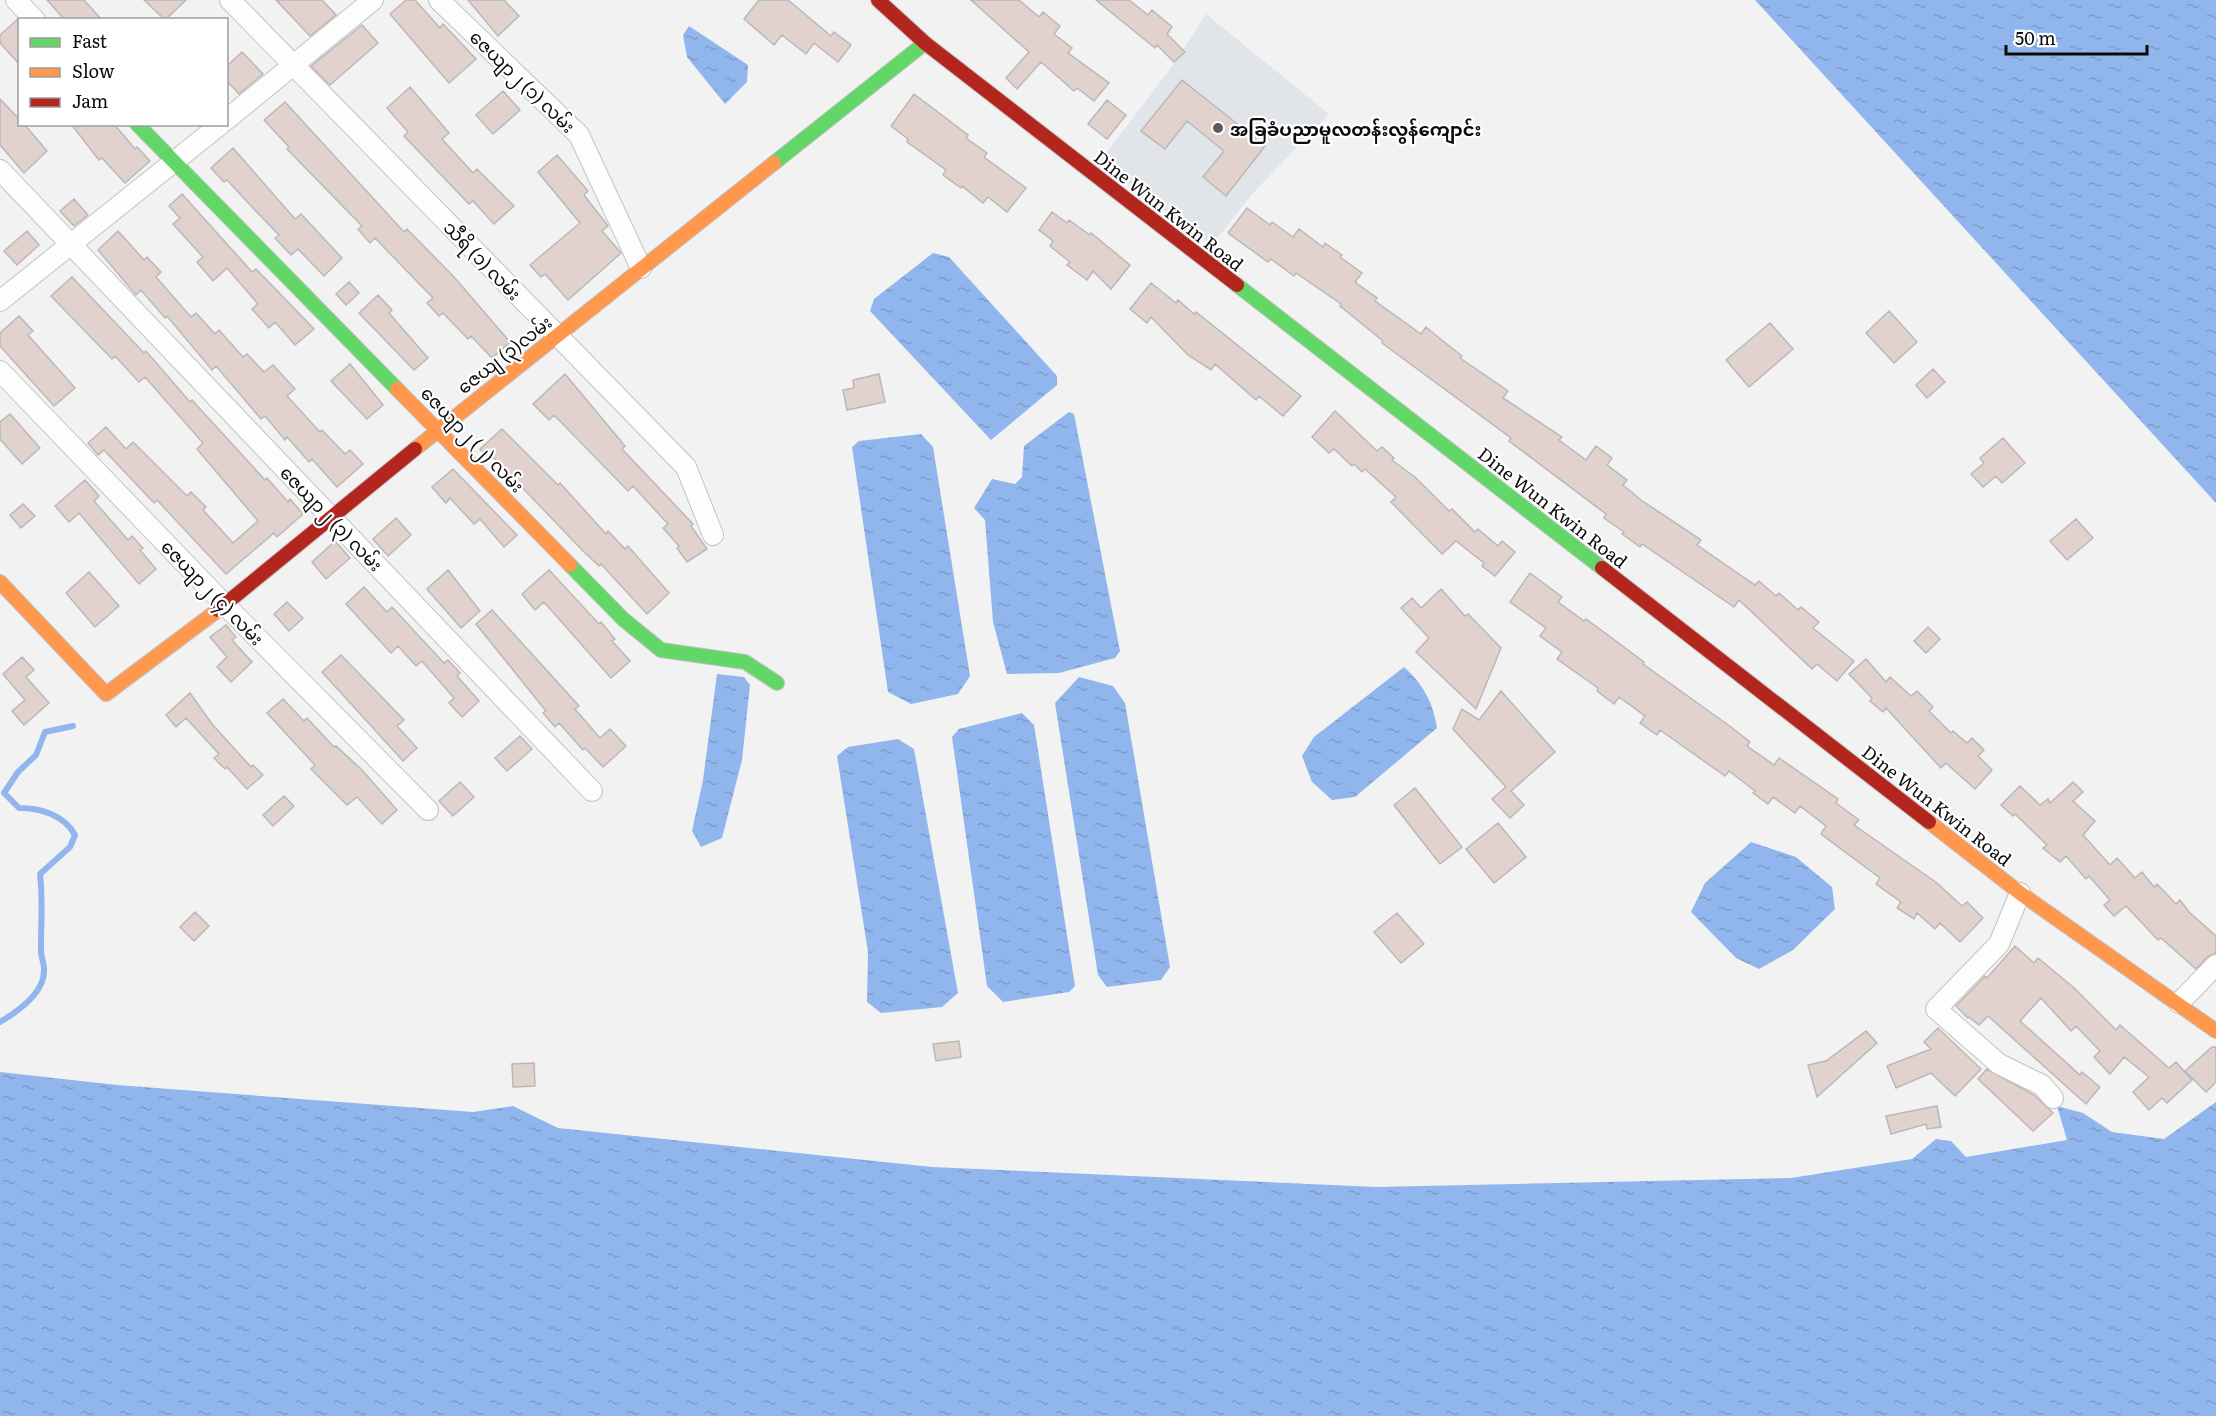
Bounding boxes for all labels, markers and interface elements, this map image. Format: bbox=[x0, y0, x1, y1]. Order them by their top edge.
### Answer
legend bbox=[18, 18, 228, 126]
scale bar bbox=[2006, 18, 2147, 56]
street label: ဇေယျာ၂ (၁) လမ်း bbox=[462, 23, 582, 141]
text: 50 m bbox=[2015, 24, 2056, 51]
text: Fast bbox=[72, 27, 108, 54]
text: Slow bbox=[72, 57, 115, 84]
text: Jam bbox=[72, 87, 108, 114]
place label: အခြခံပညာမူလတန်းလွန်ကျောင်း bbox=[1230, 115, 1481, 145]
marker: အခြခံပညာမူလတန်းလွန်ကျောင်း bbox=[1211, 121, 1225, 135]
street label: Dine Wun Kwin Road bbox=[1088, 143, 1250, 277]
street label: သီရိ (၁) လမ်း bbox=[436, 214, 528, 308]
street label: ဇေယျ (၃)လမ်း bbox=[451, 308, 559, 402]
street label: ဇေယျာ၂ (၂) လမ်း bbox=[413, 380, 531, 500]
street label: Dine Wun Kwin Road bbox=[1472, 440, 1634, 574]
street label: ဇေယျာ၂ (၃) လမ်း bbox=[272, 459, 390, 579]
street label: ဇေယျာ၂ (၄) လမ်း bbox=[153, 533, 271, 653]
street label: Dine Wun Kwin Road bbox=[1856, 738, 2018, 872]

